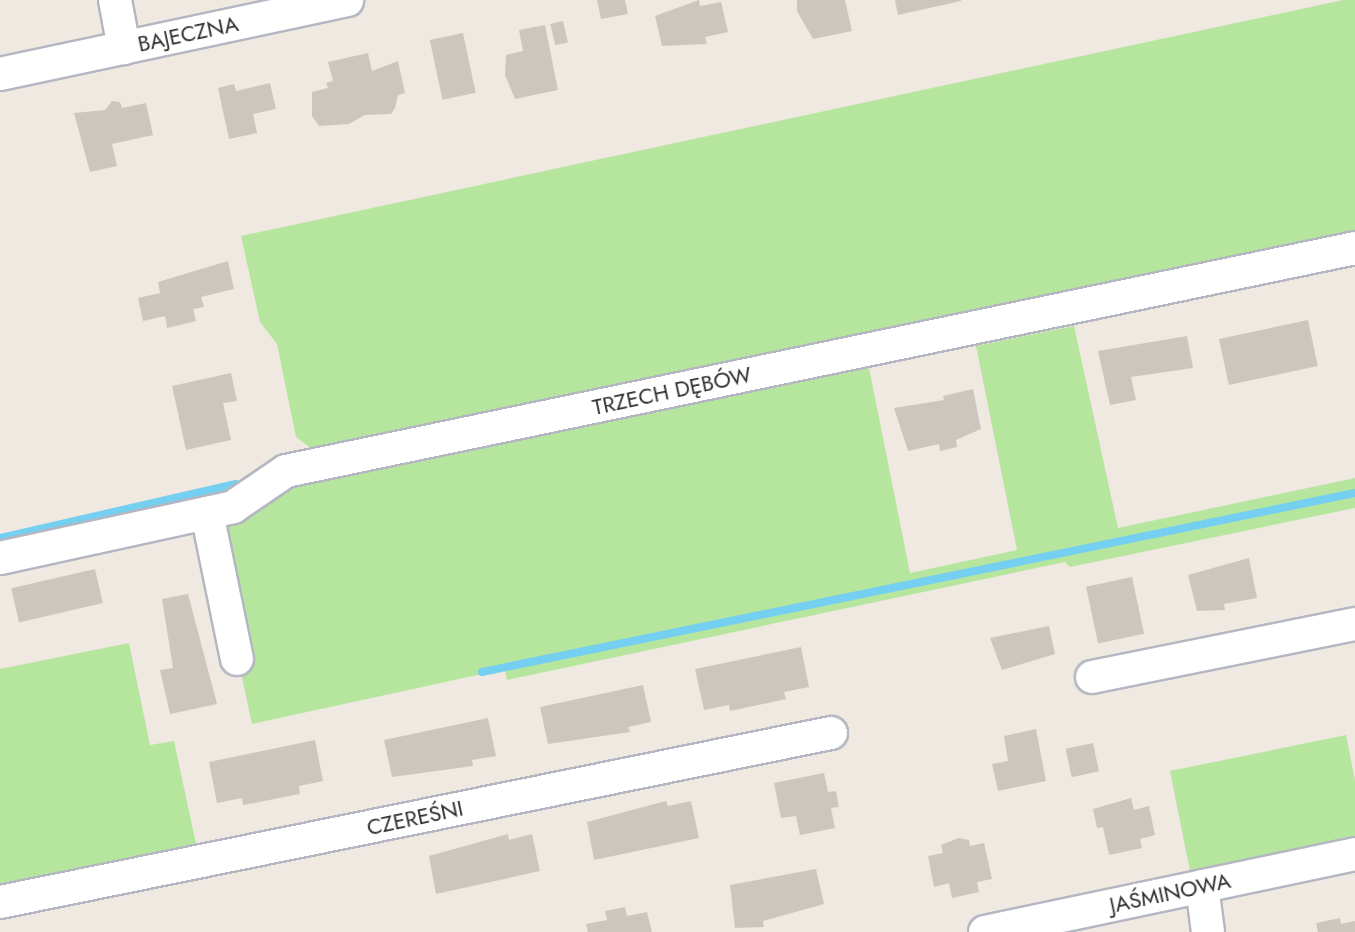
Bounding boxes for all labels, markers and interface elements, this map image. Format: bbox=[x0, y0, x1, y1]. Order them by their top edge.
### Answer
street label: BAJECZNA bbox=[135, 10, 241, 58]
street label: TRZECH DĘBÓW bbox=[590, 361, 754, 421]
street label: CZEREŚNI bbox=[364, 795, 466, 841]
street label: JAŚMINOWA bbox=[1107, 867, 1233, 919]

